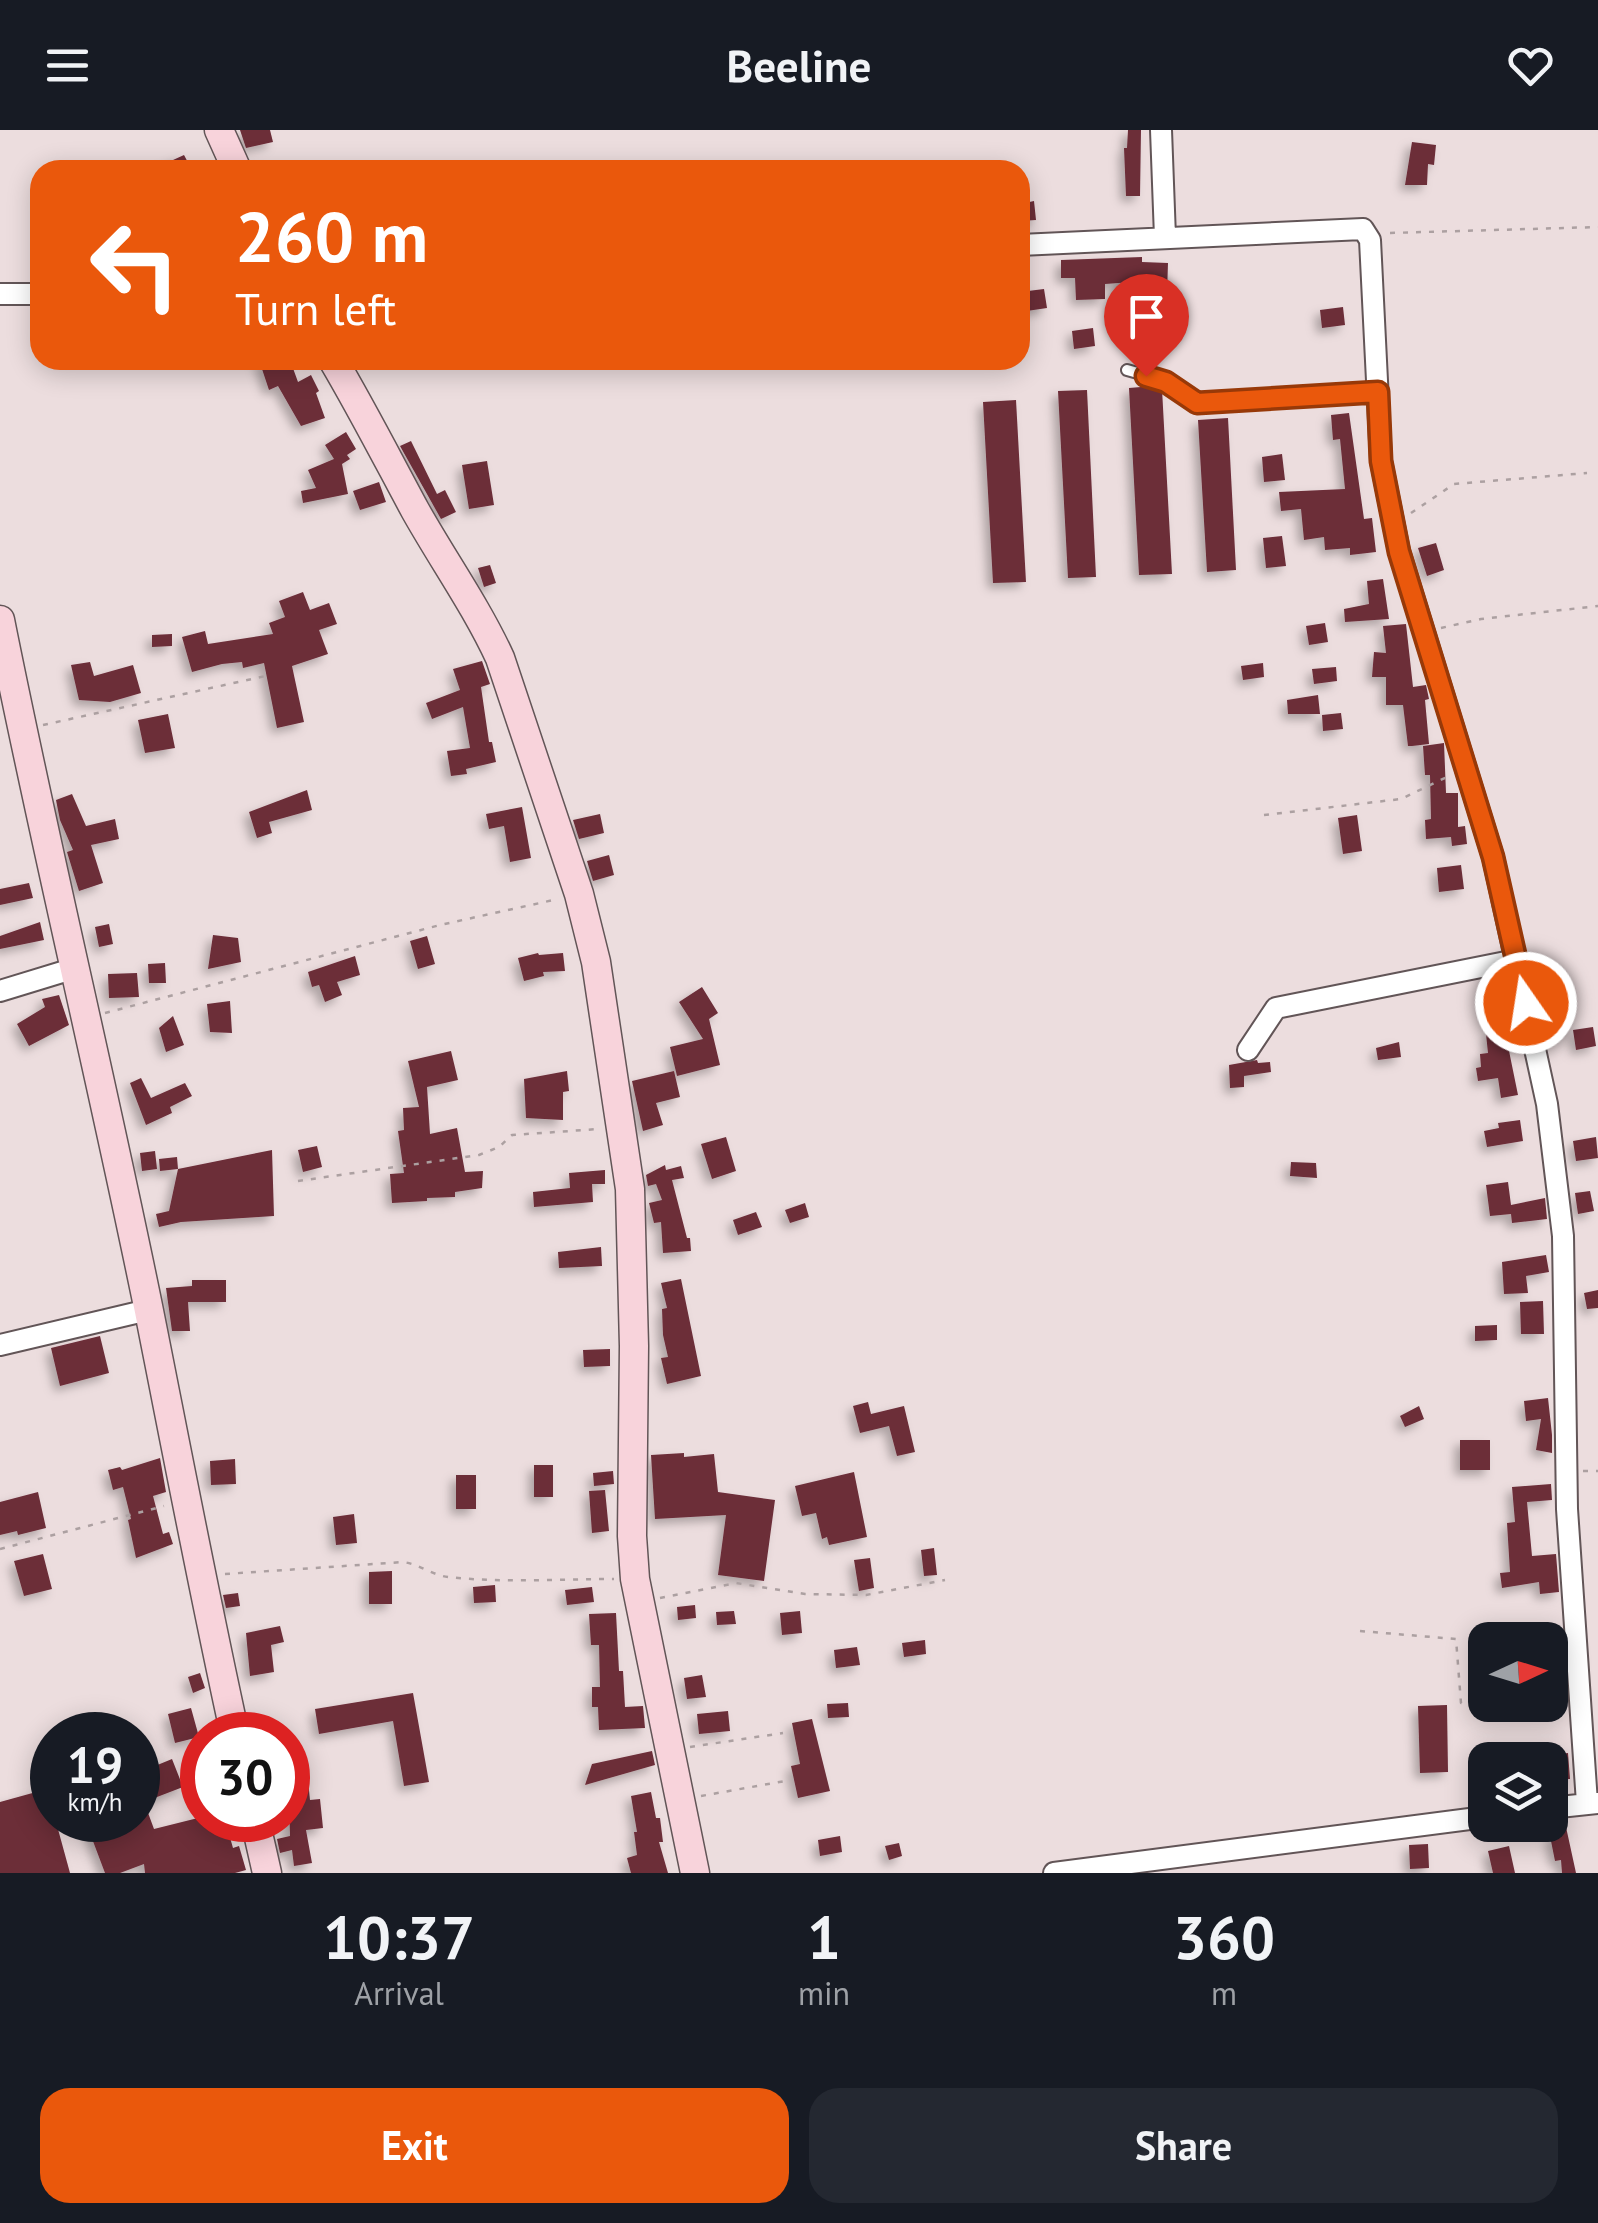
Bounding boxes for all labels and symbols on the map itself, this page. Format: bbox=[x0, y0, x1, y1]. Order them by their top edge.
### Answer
pin bbox=[1104, 274, 1189, 377]
position arrow bbox=[1474, 951, 1578, 1055]
north arrow bbox=[1468, 1622, 1568, 1722]
speed limit sign: 30 bbox=[180, 1712, 310, 1842]

